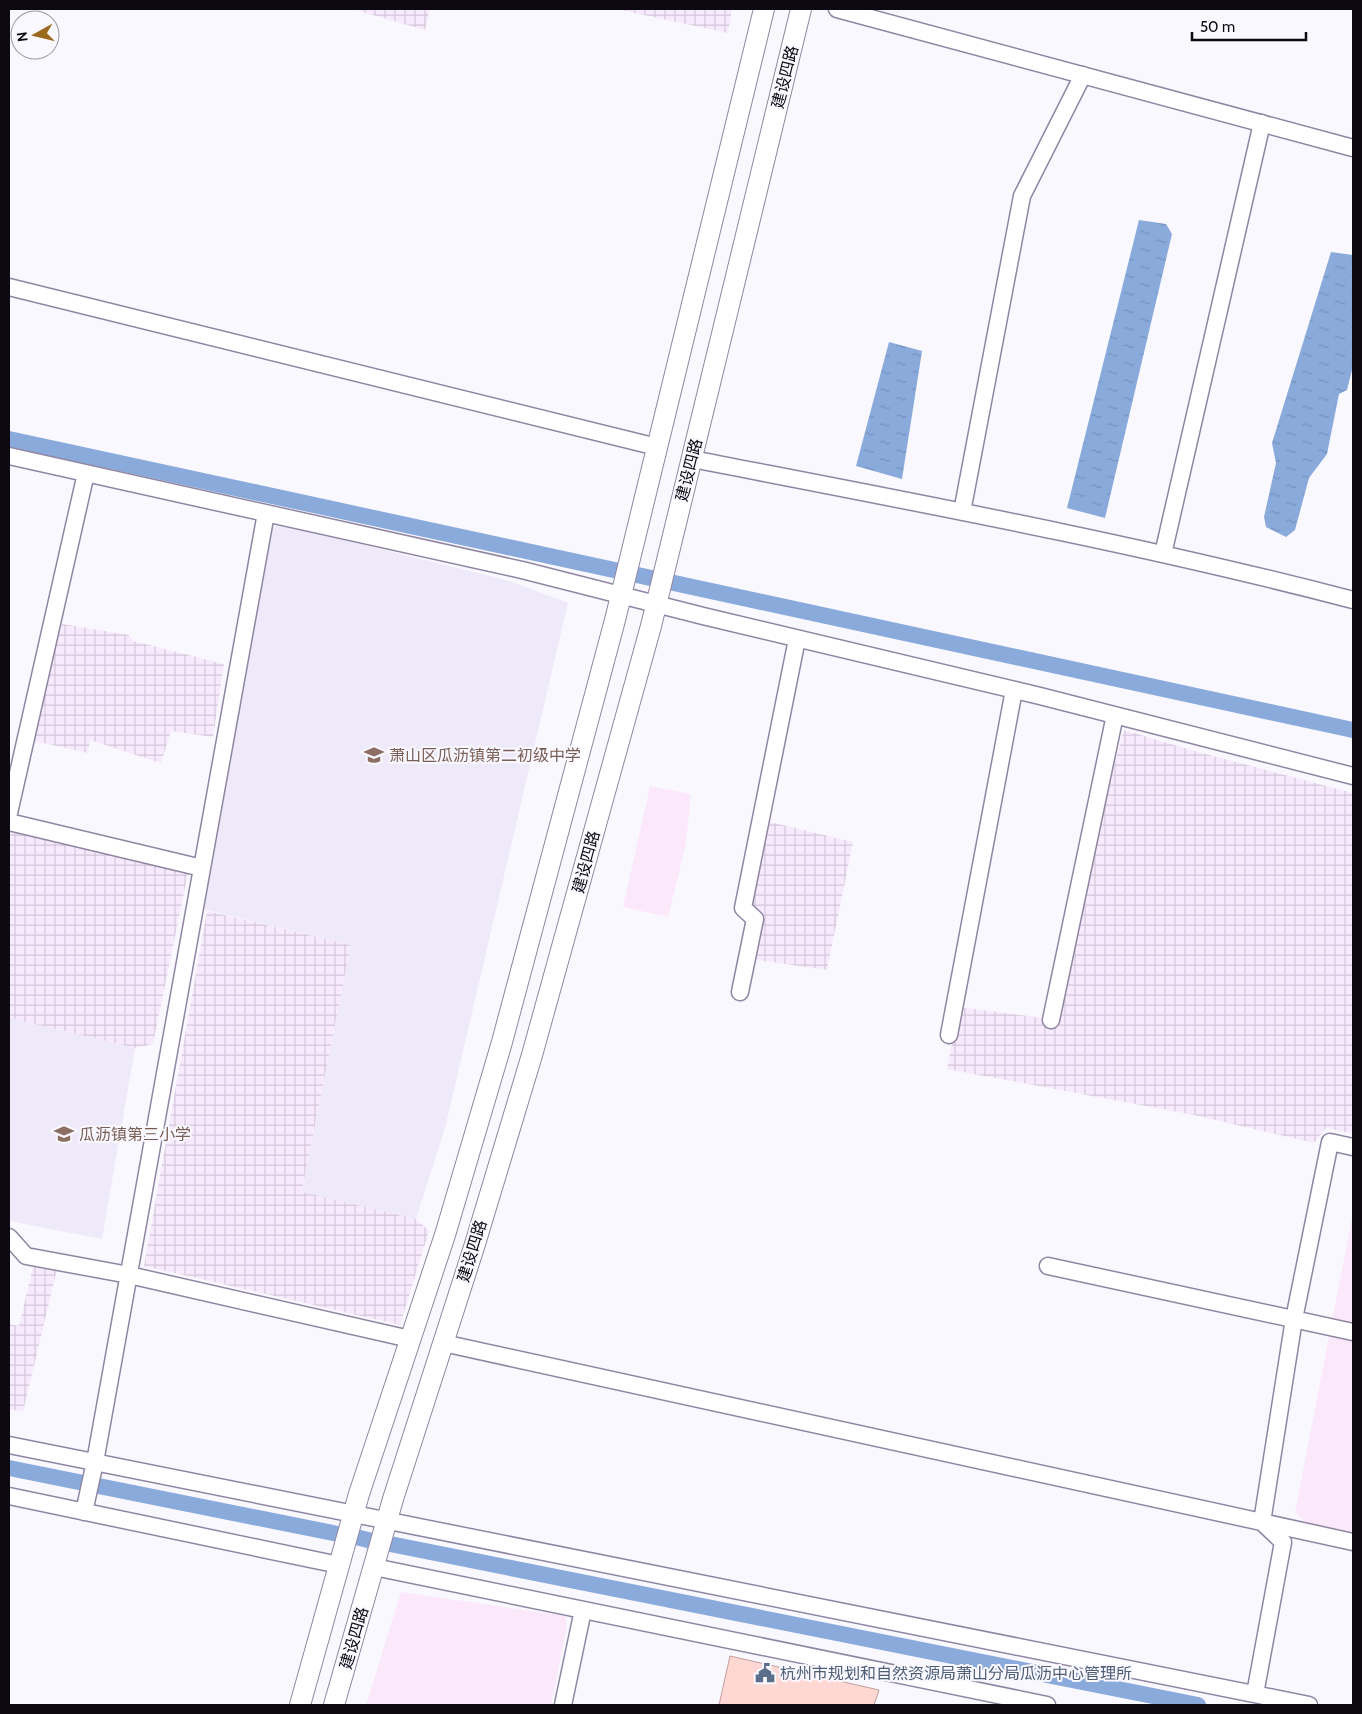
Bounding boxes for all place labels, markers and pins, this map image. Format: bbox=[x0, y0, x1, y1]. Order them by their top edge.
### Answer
school or university icon: 萧山区瓜沥镇第二初级中学 bbox=[363, 744, 385, 766]
place label: 萧山区瓜沥镇第二初级中学 bbox=[389, 746, 581, 765]
school or university icon: 瓜沥镇第三小学 bbox=[53, 1123, 75, 1145]
place label: 瓜沥镇第三小学 bbox=[79, 1125, 191, 1144]
public building icon: 杭州市规划和自然资源局萧山分局瓜沥中心管理所 bbox=[754, 1662, 776, 1684]
place label: 杭州市规划和自然资源局萧山分局瓜沥中心管理所 bbox=[780, 1664, 1132, 1683]

